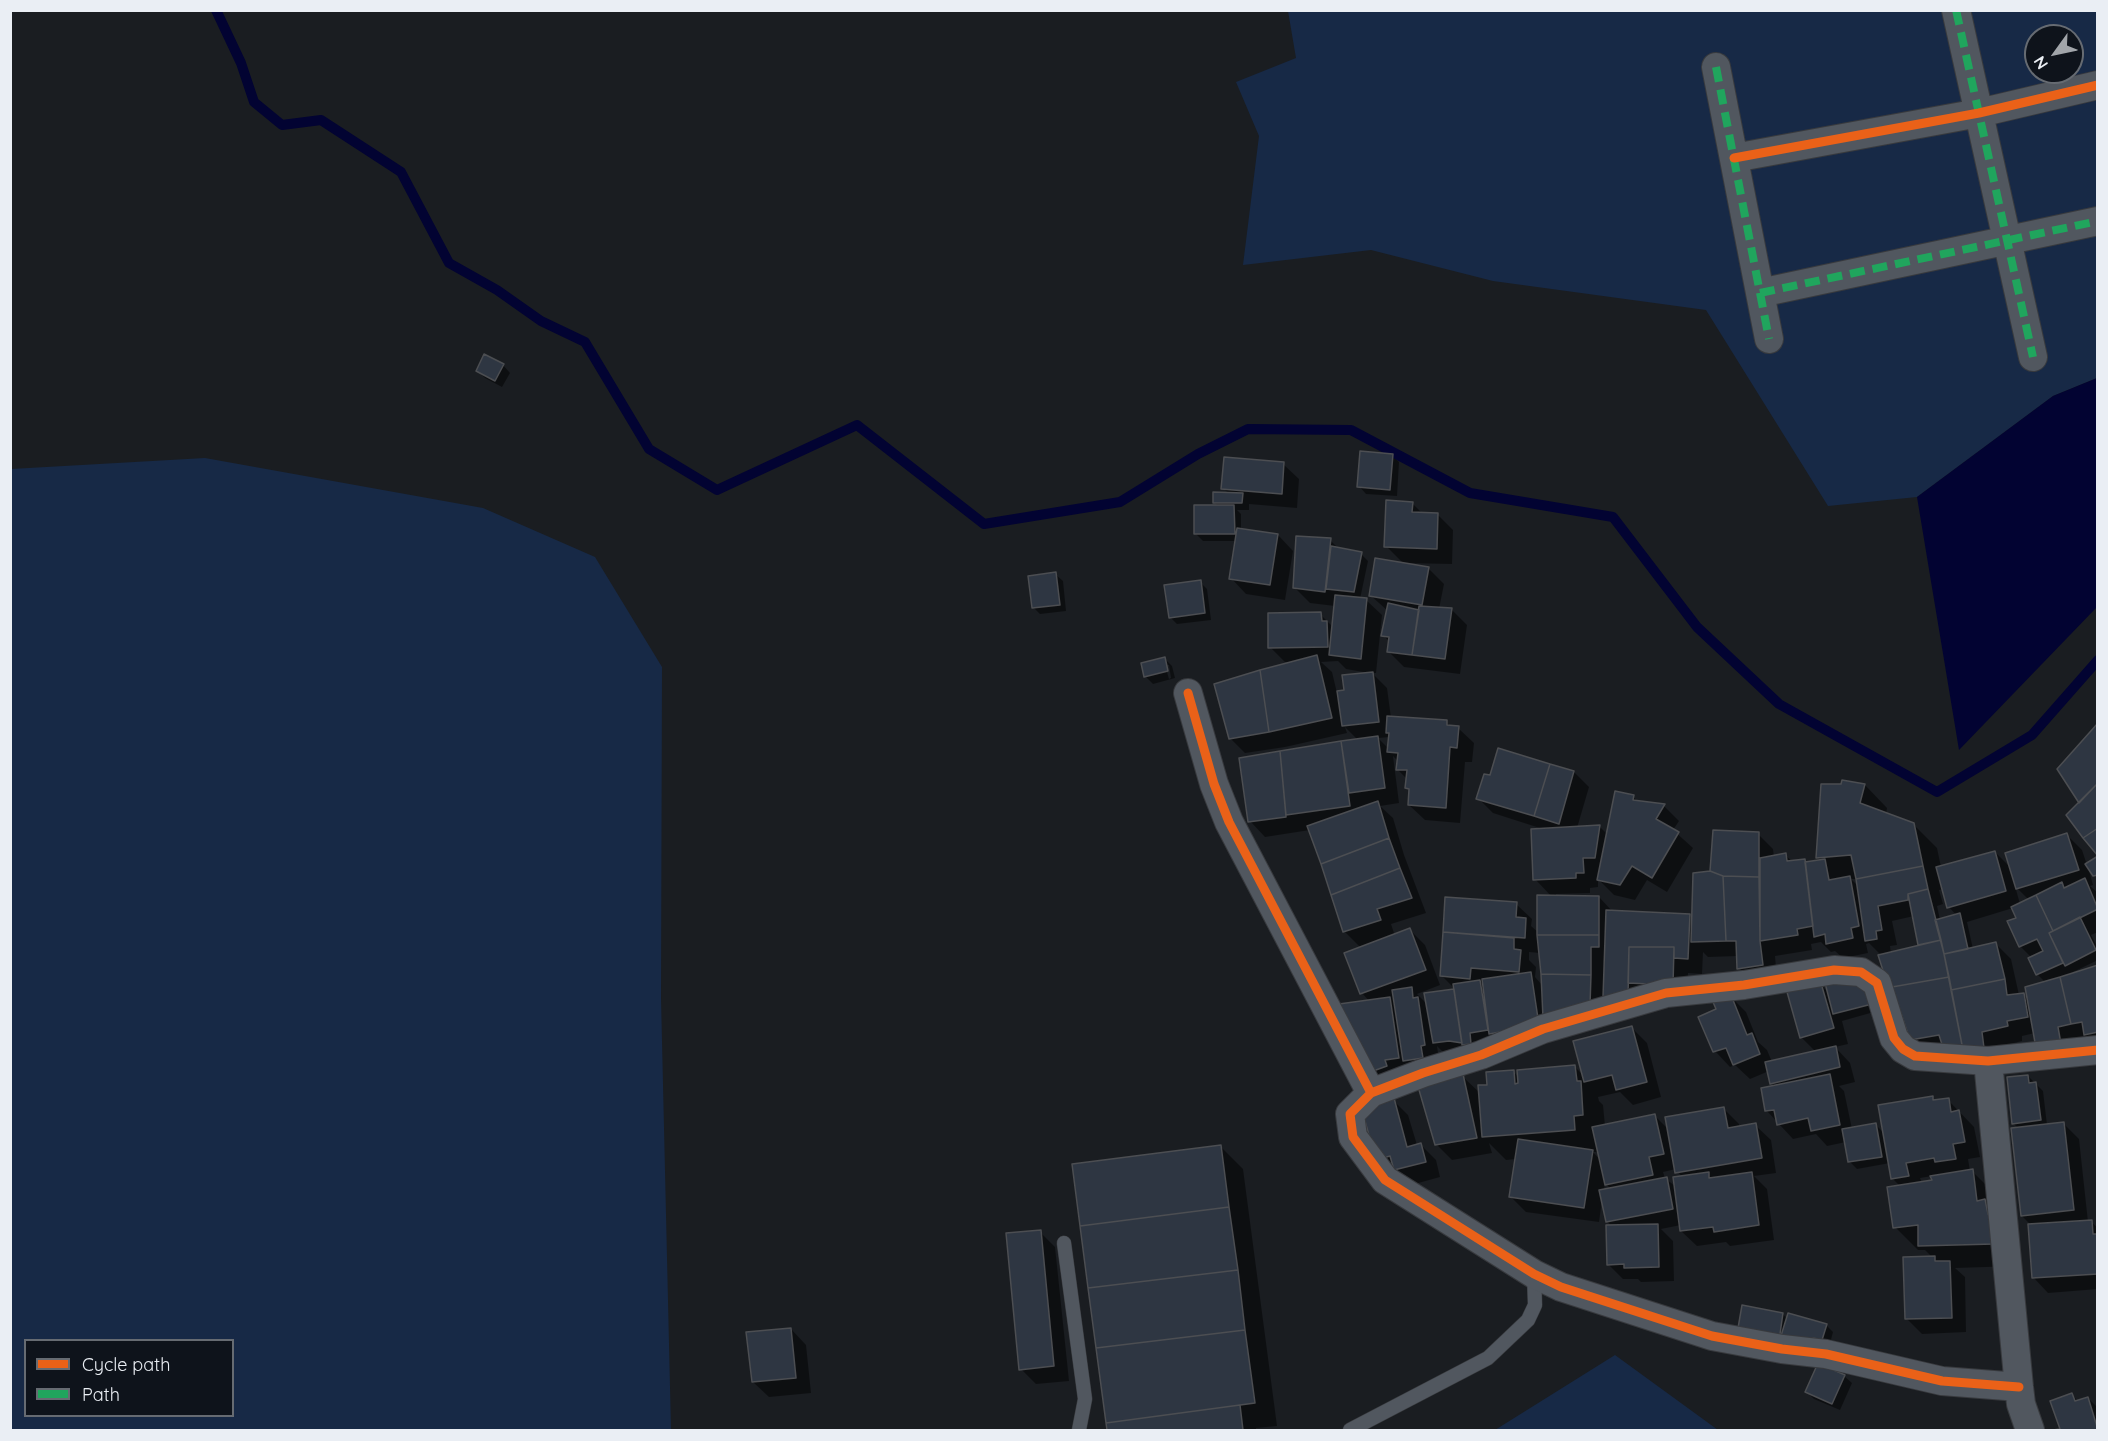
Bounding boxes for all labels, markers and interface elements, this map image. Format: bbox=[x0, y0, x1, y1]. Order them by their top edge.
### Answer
north arrow bbox=[2024, 24, 2084, 84]
text: N bbox=[2029, 52, 2052, 73]
legend bbox=[24, 1339, 234, 1417]
text: Cycle path bbox=[82, 1353, 170, 1376]
text: Path bbox=[82, 1383, 120, 1406]

